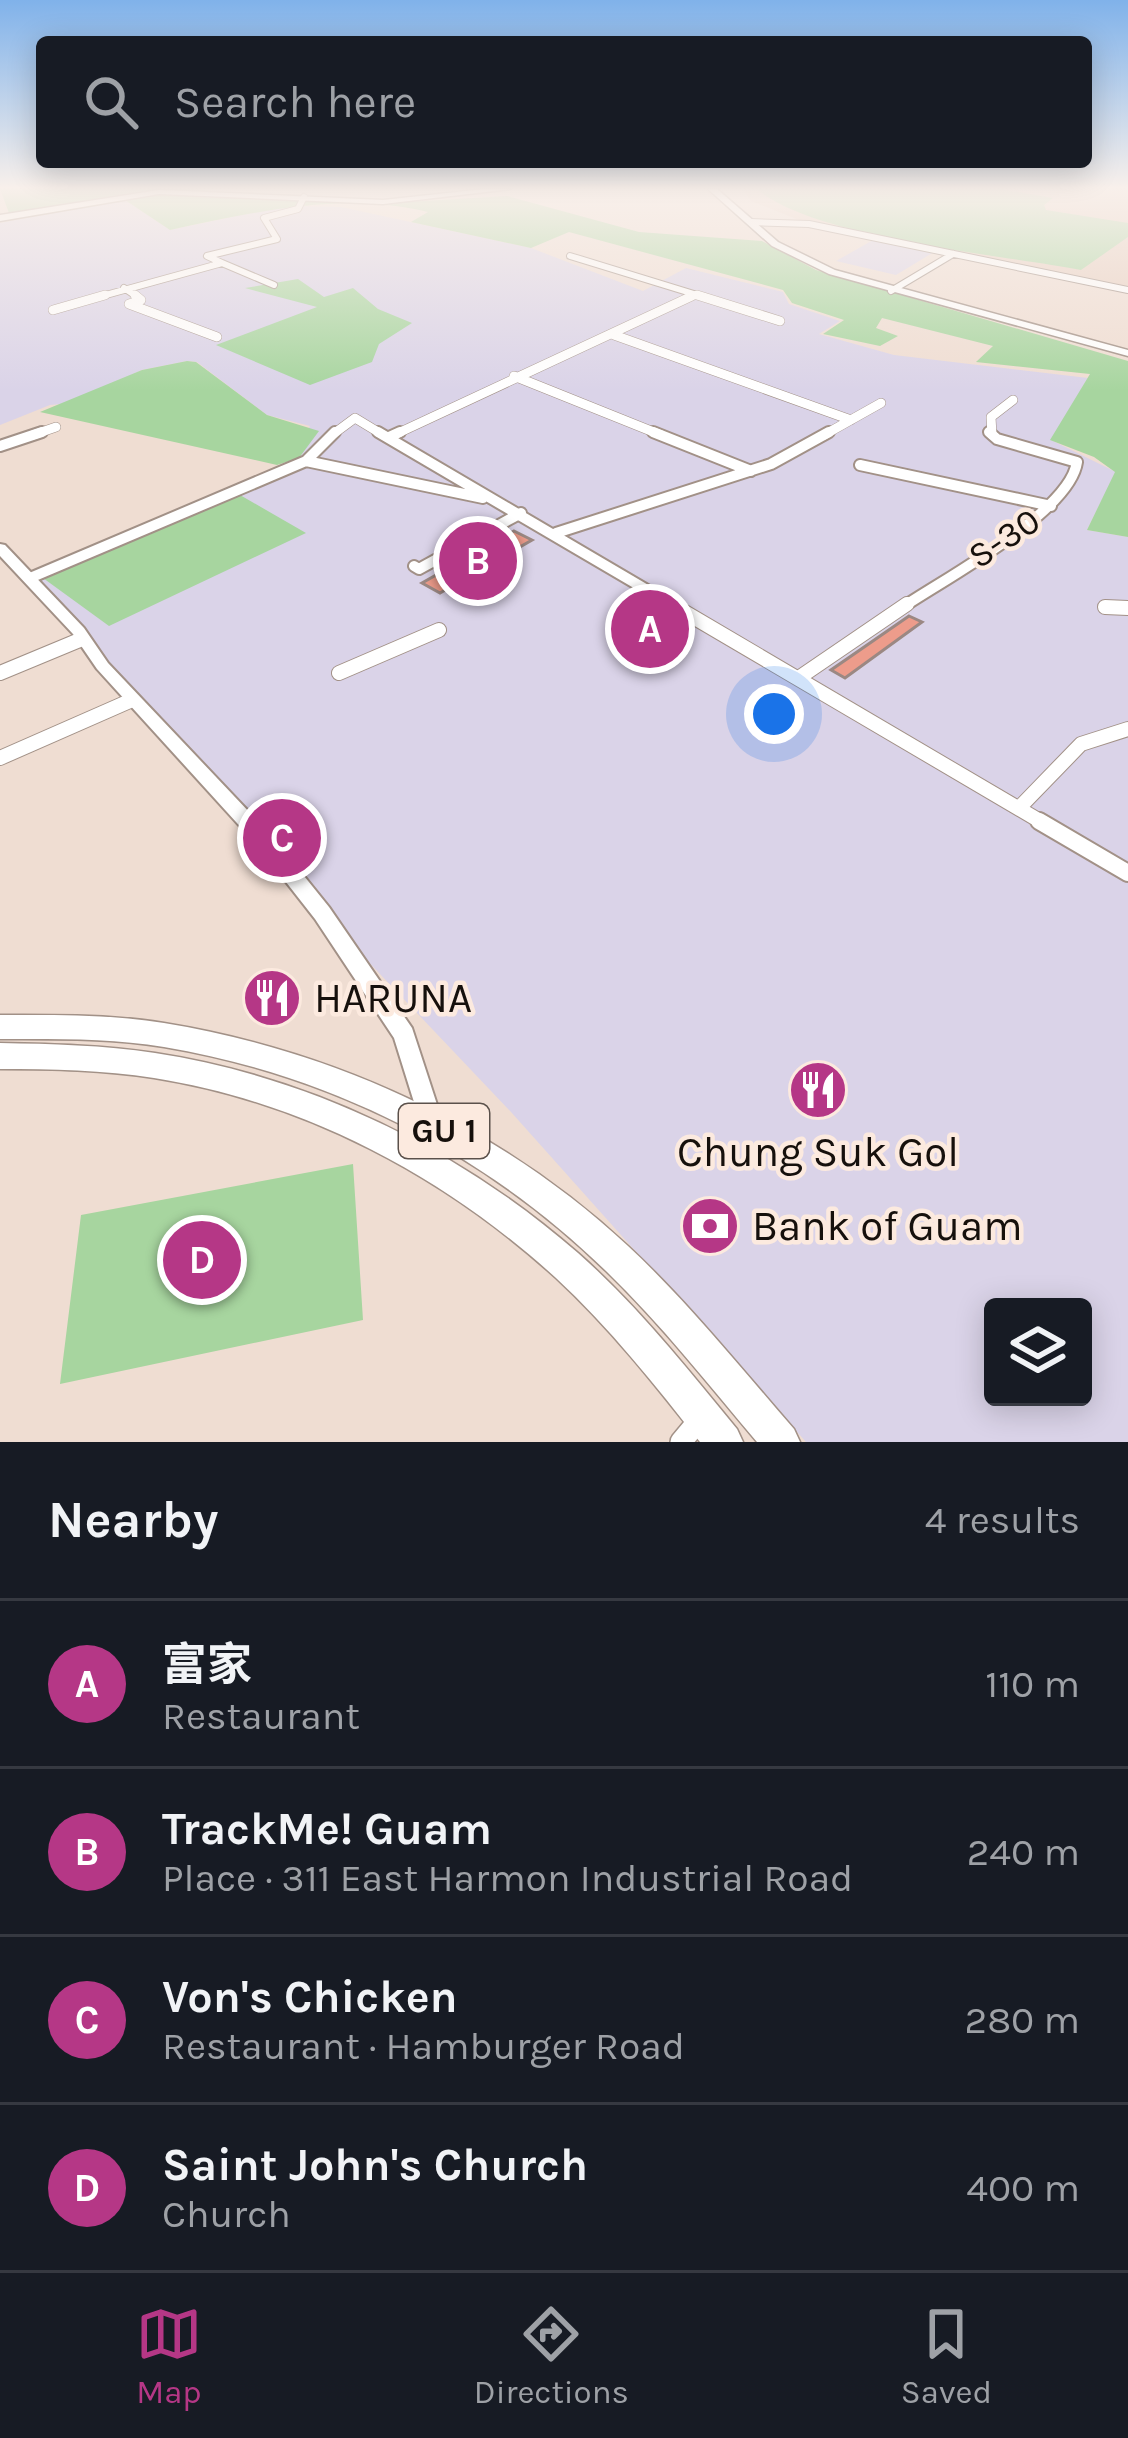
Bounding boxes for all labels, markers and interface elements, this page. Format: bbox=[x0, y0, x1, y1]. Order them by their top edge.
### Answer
search box bbox=[36, 36, 1092, 168]
icon: search bbox=[78, 69, 144, 135]
text: Search here bbox=[174, 76, 416, 128]
street label: S-30 bbox=[960, 499, 1048, 577]
pin: B bbox=[439, 516, 517, 606]
pin: A bbox=[611, 584, 689, 674]
your location bbox=[744, 684, 804, 744]
pin: C bbox=[243, 793, 321, 883]
restaurant icon: HARUNA bbox=[241, 967, 303, 1029]
place label: HARUNA bbox=[314, 973, 472, 1023]
restaurant icon: Chung Suk Gol bbox=[787, 1059, 849, 1121]
road number: GU 1 bbox=[399, 1104, 489, 1158]
place label: Chung Suk Gol bbox=[677, 1127, 959, 1177]
bank icon: Bank of Guam bbox=[679, 1195, 741, 1257]
place label: Bank of Guam bbox=[752, 1201, 1022, 1251]
pin: D bbox=[163, 1215, 241, 1305]
map controls bbox=[984, 1298, 1092, 1406]
button: layers bbox=[984, 1298, 1092, 1406]
text: Nearby bbox=[48, 1490, 218, 1550]
text: 4 results bbox=[925, 1497, 1080, 1543]
text: 富家 bbox=[162, 1639, 252, 1691]
text: A bbox=[75, 1661, 99, 1707]
text: 110 m bbox=[985, 1661, 1080, 1707]
text: Restaurant bbox=[162, 1693, 360, 1739]
text: TrackMe! Guam bbox=[162, 1803, 492, 1855]
text: B bbox=[74, 1829, 100, 1875]
text: 240 m bbox=[967, 1829, 1080, 1875]
text: Place · 311 East Harmon Industrial Road bbox=[162, 1855, 853, 1901]
text: Von's Chicken bbox=[162, 1971, 458, 2023]
text: C bbox=[75, 1997, 99, 2043]
text: 280 m bbox=[965, 1997, 1080, 2043]
text: Restaurant · Hamburger Road bbox=[162, 2023, 685, 2069]
text: Saint John's Church bbox=[162, 2139, 588, 2191]
text: D bbox=[74, 2165, 100, 2211]
text: 400 m bbox=[966, 2165, 1080, 2211]
text: Church bbox=[162, 2191, 291, 2237]
tab: Map bbox=[136, 2301, 202, 2411]
tab: Directions bbox=[474, 2301, 629, 2411]
tab: Saved bbox=[901, 2301, 992, 2411]

